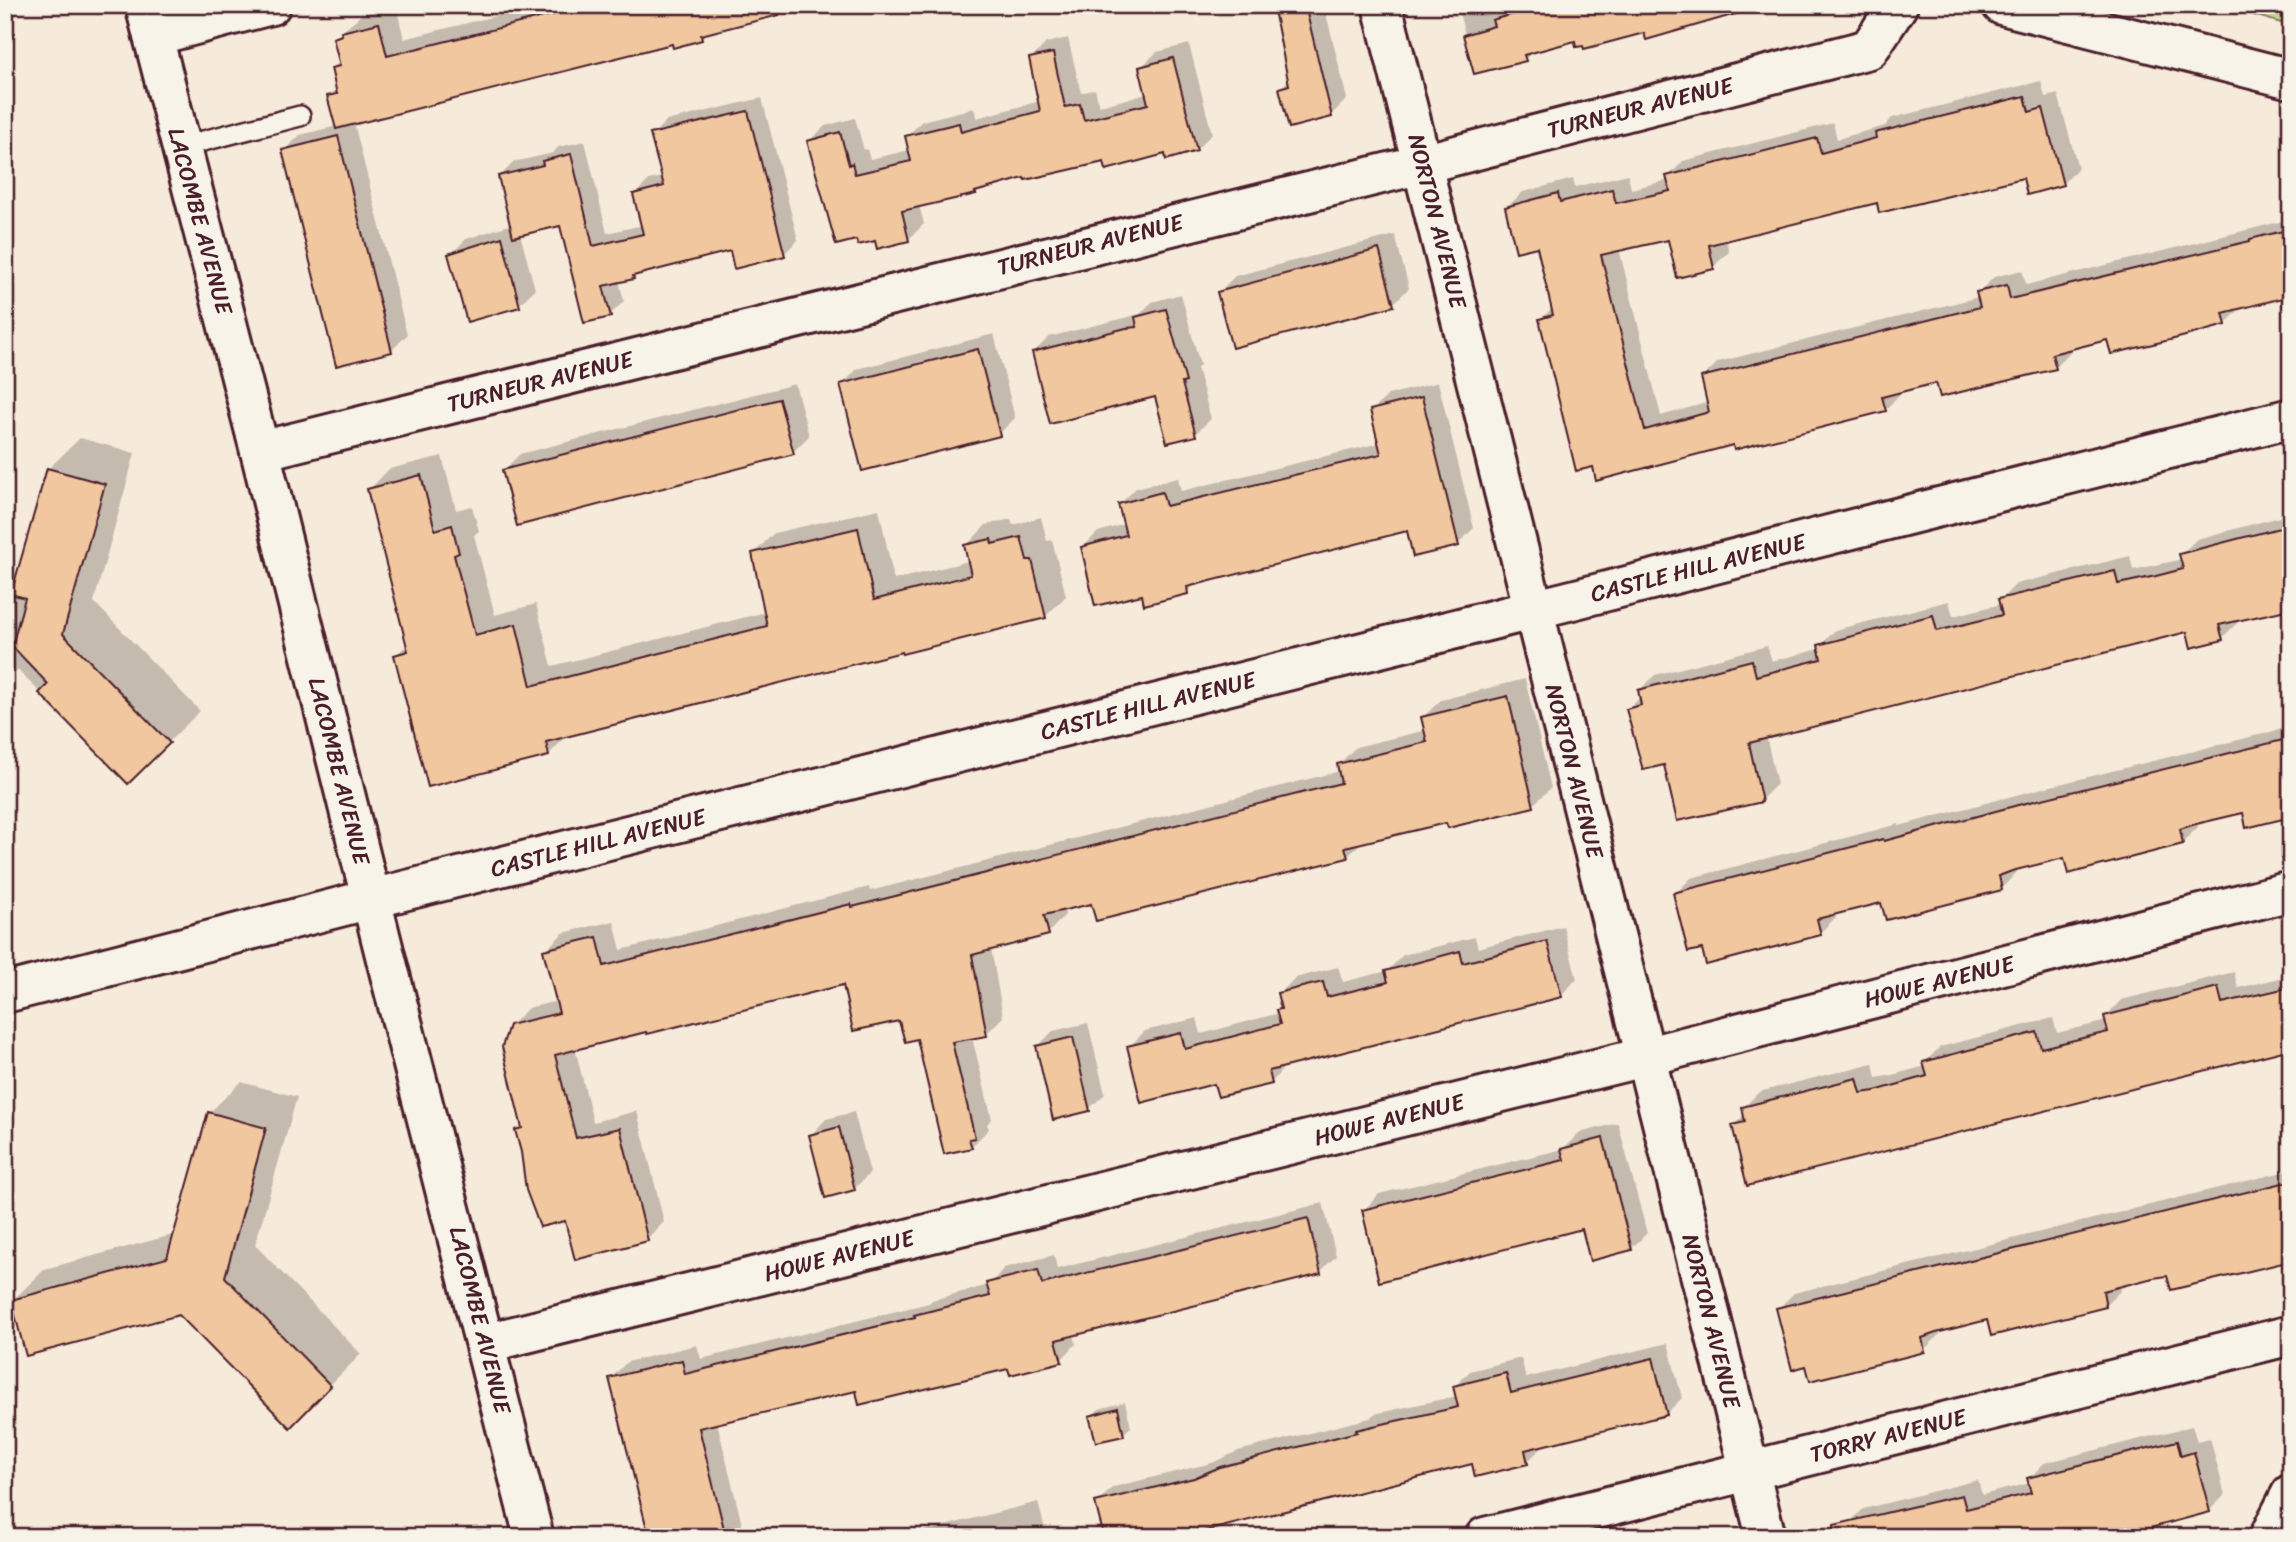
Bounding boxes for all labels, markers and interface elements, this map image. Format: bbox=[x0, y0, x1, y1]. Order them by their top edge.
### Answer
street label: TURNEUR AVENUE bbox=[1543, 65, 1739, 151]
street label: LACOMBE AVENUE bbox=[155, 123, 245, 320]
street label: NORTON AVENUE bbox=[1396, 129, 1479, 314]
street label: TURNEUR AVENUE bbox=[993, 202, 1189, 288]
street label: TURNEUR AVENUE bbox=[443, 339, 639, 425]
street label: CASTLE HILL AVENUE bbox=[1586, 521, 1811, 615]
street label: CASTLE HILL AVENUE bbox=[1036, 659, 1261, 753]
street label: LACOMBE AVENUE bbox=[296, 673, 382, 870]
street label: NORTON AVENUE bbox=[1533, 679, 1616, 864]
street label: CASTLE HILL AVENUE bbox=[486, 796, 711, 890]
street label: HOWE AVENUE bbox=[1860, 943, 2019, 1020]
street label: HOWE AVENUE bbox=[1310, 1081, 1469, 1158]
street label: HOWE AVENUE bbox=[760, 1217, 919, 1294]
street label: LACOMBE AVENUE bbox=[437, 1222, 523, 1419]
street label: NORTON AVENUE bbox=[1670, 1229, 1753, 1414]
street label: TORRY AVENUE bbox=[1806, 1397, 1972, 1475]

